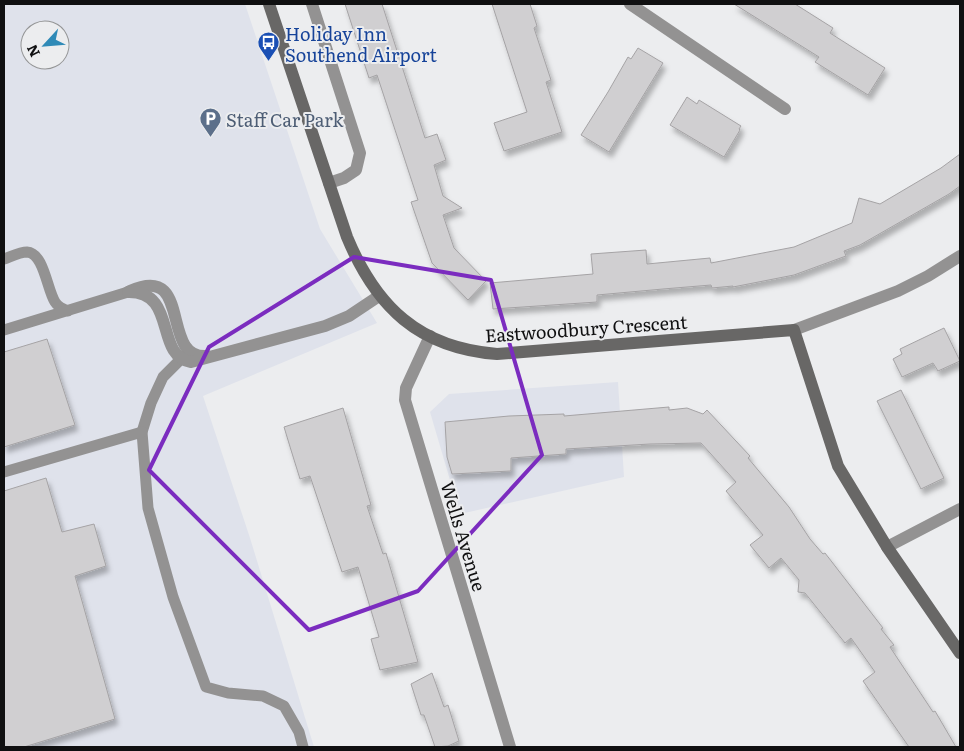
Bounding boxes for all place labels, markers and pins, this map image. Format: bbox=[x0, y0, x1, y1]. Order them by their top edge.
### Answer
place label: Holiday Inn Southend Airport bbox=[285, 20, 438, 68]
bus stop icon: Holiday Inn Southend Airport bbox=[257, 31, 281, 62]
place label: Staff Car Park bbox=[226, 106, 344, 133]
parking icon: Staff Car Park bbox=[198, 107, 222, 138]

